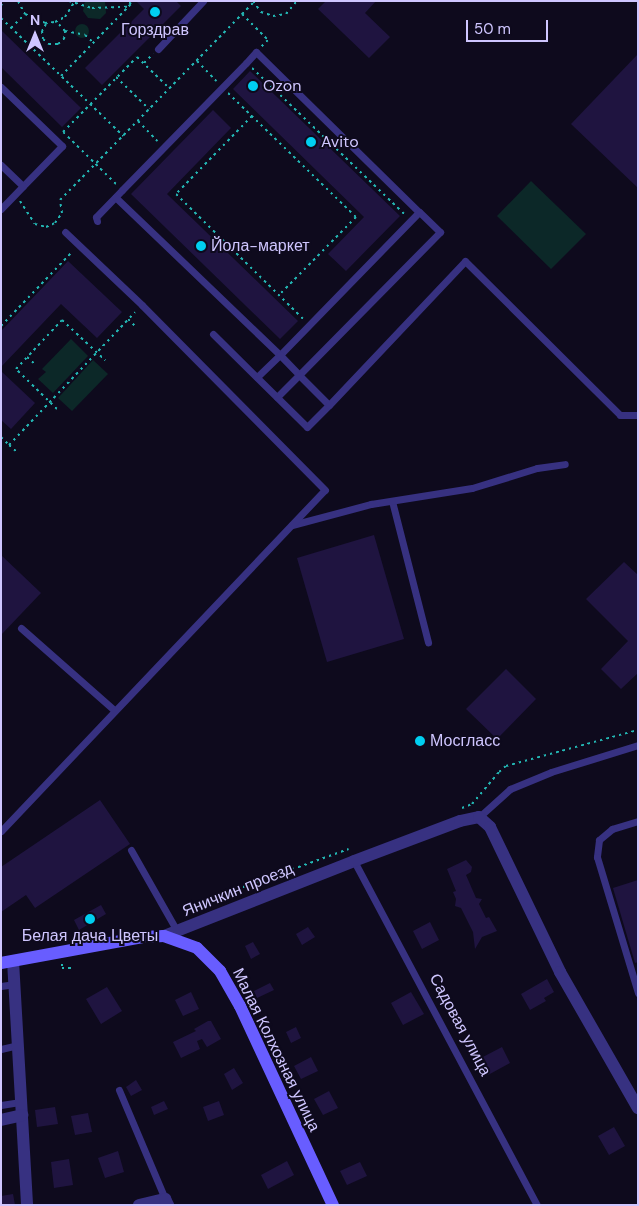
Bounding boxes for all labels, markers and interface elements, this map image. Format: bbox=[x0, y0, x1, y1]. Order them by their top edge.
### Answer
marker: Горздрав bbox=[149, 6, 161, 18]
north arrow bbox=[10, 10, 60, 60]
scale bar bbox=[469, 10, 552, 42]
text: N bbox=[30, 11, 40, 29]
text: 50 m bbox=[474, 19, 511, 39]
place label: Горздрав bbox=[121, 20, 189, 40]
place label: Ozon bbox=[263, 76, 301, 96]
marker: Ozon bbox=[247, 80, 259, 92]
place label: Avito bbox=[321, 132, 359, 152]
marker: Avito bbox=[305, 136, 317, 148]
place label: Йола-маркет bbox=[211, 236, 310, 256]
marker: Йола-маркет bbox=[195, 240, 207, 252]
place label: Мосгласс bbox=[430, 731, 500, 751]
marker: Мосгласс bbox=[414, 735, 426, 747]
street label: Яничкин проезд bbox=[180, 859, 296, 921]
marker: Белая дача Цветы bbox=[84, 913, 96, 925]
place label: Белая дача Цветы bbox=[22, 926, 158, 946]
street label: Малая Колхозная улица bbox=[228, 965, 324, 1135]
street label: Садовая улица bbox=[425, 971, 495, 1079]

